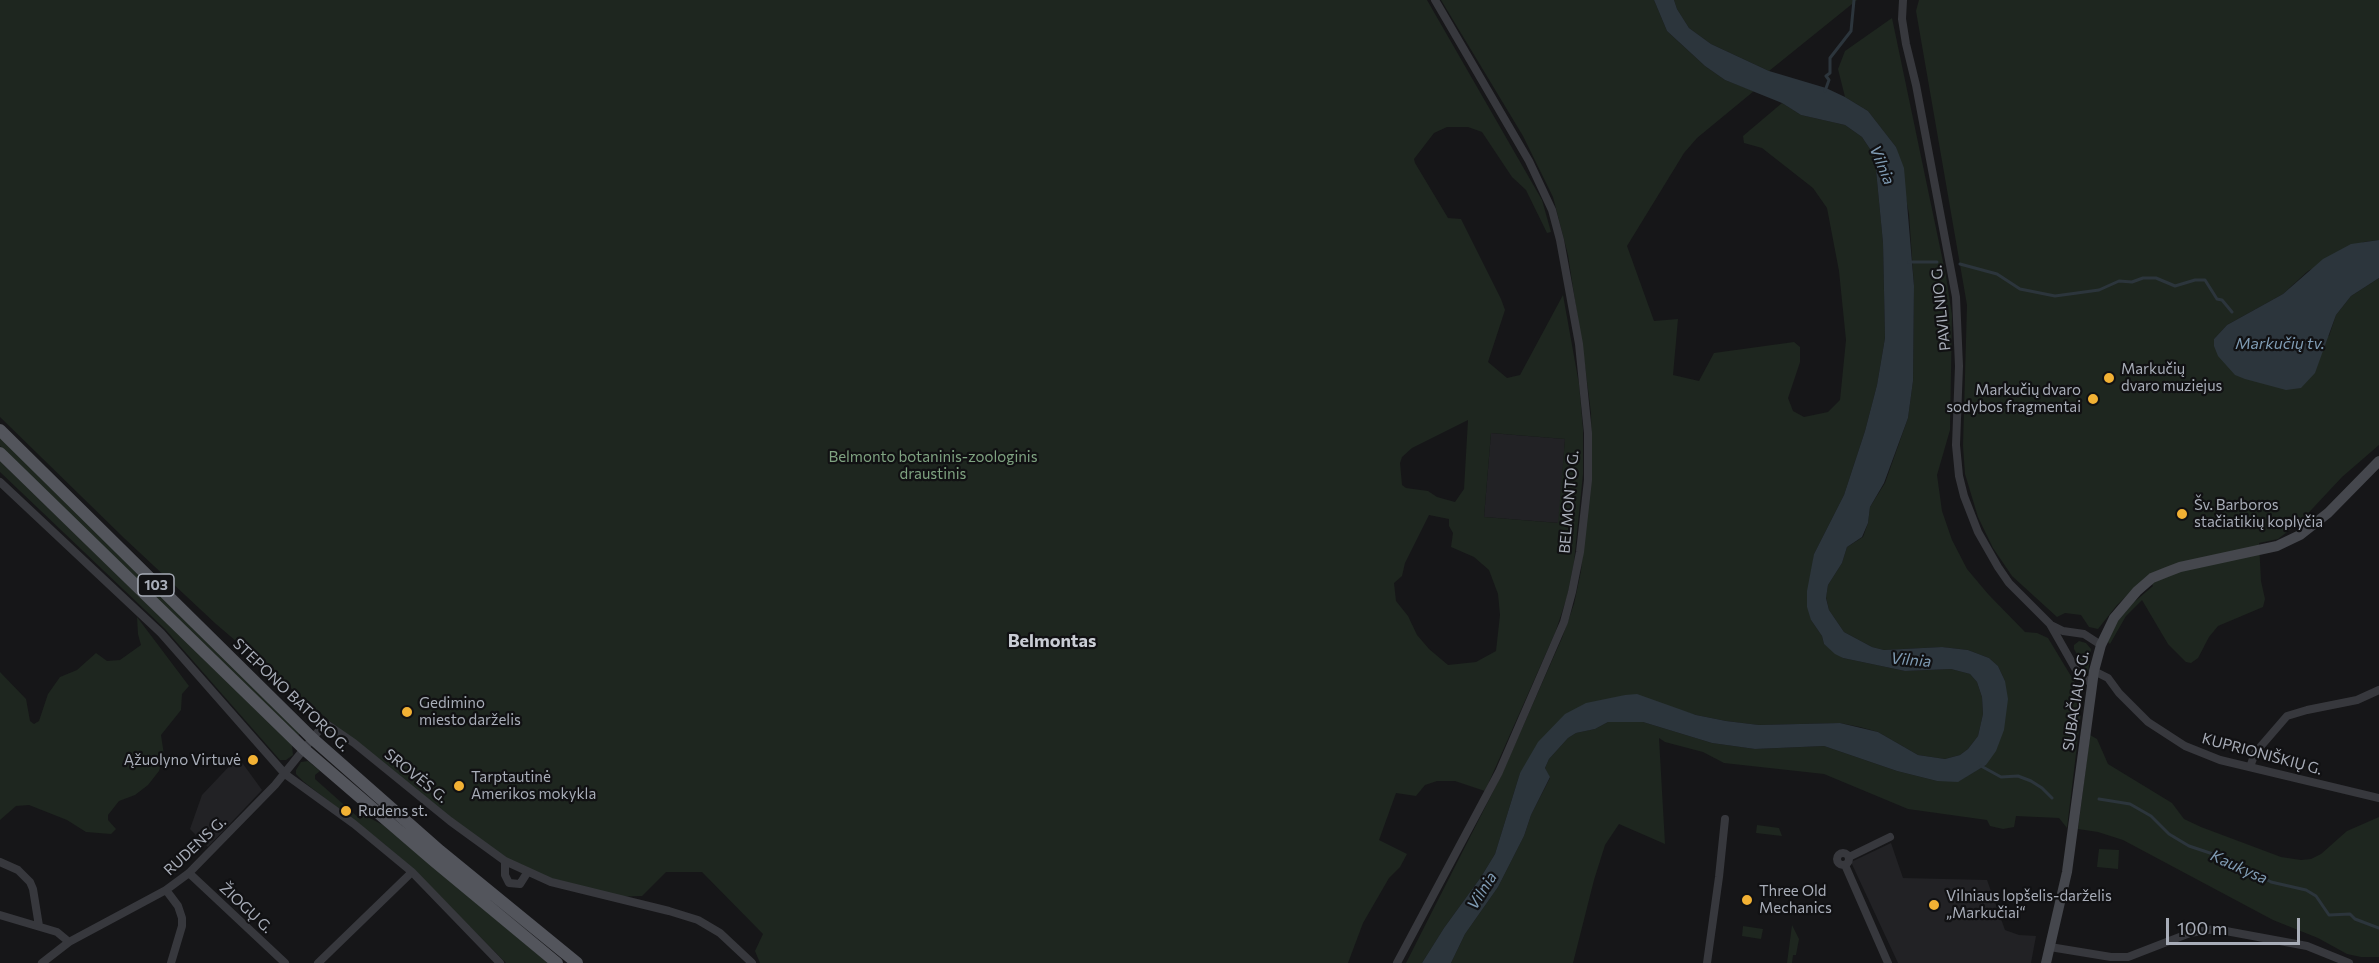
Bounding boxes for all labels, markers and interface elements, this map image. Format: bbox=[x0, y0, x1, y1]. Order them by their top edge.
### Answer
water label: Vilnia bbox=[1865, 142, 1899, 188]
street label: PAVILNIO G. bbox=[1928, 264, 1954, 352]
water label: Markučių tv. bbox=[2235, 334, 2325, 354]
place label: Markučių dvaro muziejus bbox=[2121, 360, 2222, 395]
marker: Markučių dvaro muziejus bbox=[2102, 371, 2116, 385]
place label: Markučių dvaro sodybos fragmentai bbox=[1946, 381, 2081, 416]
marker: Markučių dvaro sodybos fragmentai bbox=[2086, 392, 2100, 406]
park label: Belmonto botaninis-zoologinis draustinis bbox=[828, 448, 1038, 483]
street label: BELMONTO G. bbox=[1556, 450, 1582, 554]
place label: Šv. Barboros stačiatikių koplyčia bbox=[2194, 496, 2323, 531]
marker: Šv. Barboros stačiatikių koplyčia bbox=[2175, 507, 2189, 521]
road number: 103 bbox=[138, 574, 174, 596]
district label: Belmontas bbox=[1008, 630, 1096, 652]
street label: STEPONO BATORO G. bbox=[229, 635, 353, 755]
water label: Vilnia bbox=[1890, 649, 1932, 671]
street label: SUBAČIAUS G. bbox=[2059, 650, 2093, 752]
place label: Gedimino miesto darželis bbox=[419, 694, 521, 729]
marker: Gedimino miesto darželis bbox=[400, 705, 414, 719]
street label: KUPRIONIŠKIŲ G. bbox=[2200, 729, 2324, 779]
street label: SROVĖS G. bbox=[381, 745, 451, 807]
place label: Ąžuolyno Virtuvė bbox=[124, 751, 241, 769]
marker: Ąžuolyno Virtuvė bbox=[246, 753, 260, 767]
place label: Tarptautinė Amerikos mokykla bbox=[471, 768, 596, 803]
marker: Tarptautinė Amerikos mokykla bbox=[452, 779, 466, 793]
place label: Rudens st. bbox=[358, 802, 428, 820]
marker: Rudens st. bbox=[339, 804, 353, 818]
street label: RUDENS G. bbox=[160, 813, 230, 879]
water label: Kaukysa bbox=[2207, 846, 2271, 888]
water label: Vilnia bbox=[1463, 869, 1501, 913]
street label: ŽIOGŲ G. bbox=[216, 879, 276, 937]
place label: Three Old Mechanics bbox=[1759, 882, 1832, 917]
place label: Vilniaus lopšelis-darželis „Markučiai“ bbox=[1946, 887, 2112, 922]
marker: Three Old Mechanics bbox=[1740, 893, 1754, 907]
marker: Vilniaus lopšelis-darželis „Markučiai“ bbox=[1927, 898, 1941, 912]
scale bar bbox=[2169, 906, 2302, 944]
text: 100 m bbox=[2177, 917, 2227, 939]

